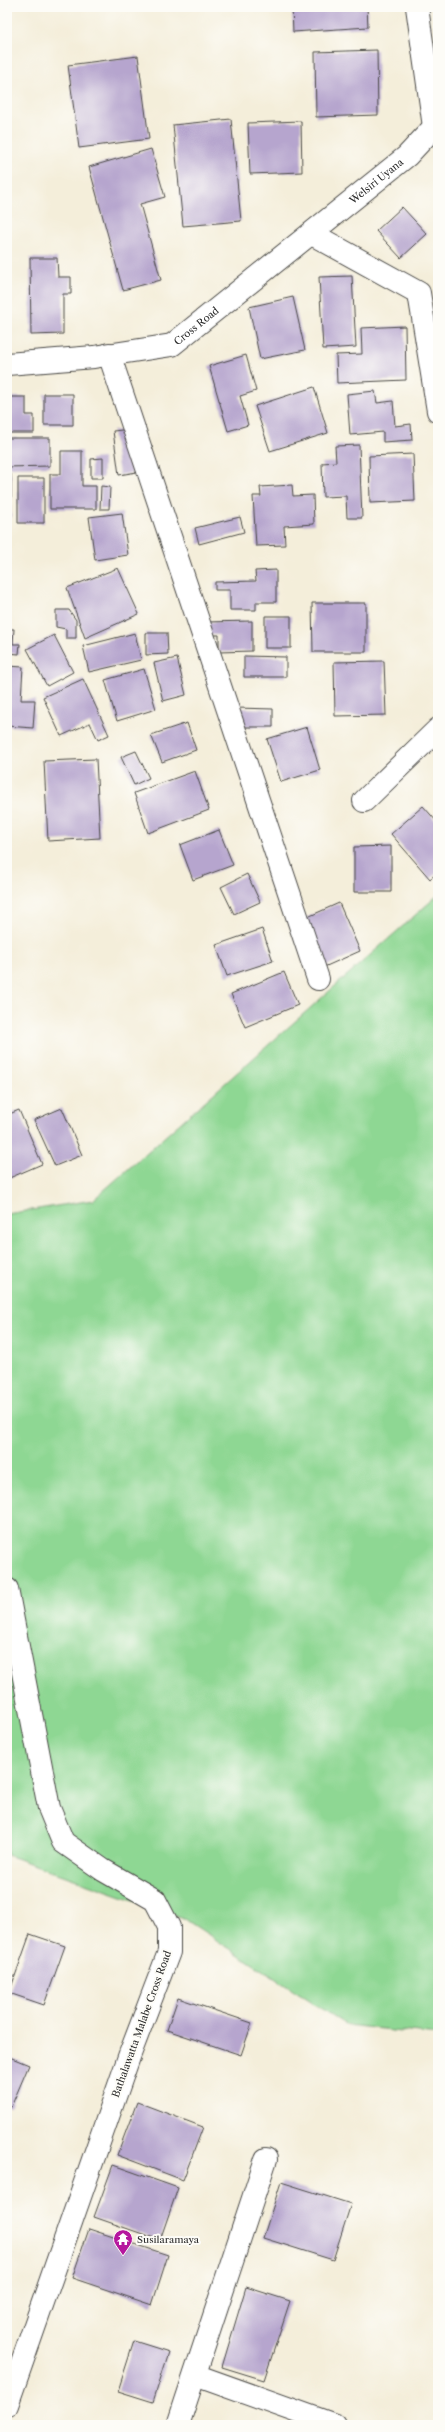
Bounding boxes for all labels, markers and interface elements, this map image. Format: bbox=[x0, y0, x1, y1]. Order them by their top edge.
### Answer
street label: Welsiri Uyana bbox=[346, 155, 407, 208]
street label: Cross Road bbox=[171, 304, 221, 348]
street label: Bathalawatta Malabe Cross Road bbox=[109, 1949, 174, 2099]
temple icon: Susilaramaya bbox=[112, 2228, 134, 2256]
place label: Susilaramaya bbox=[137, 2233, 200, 2246]

